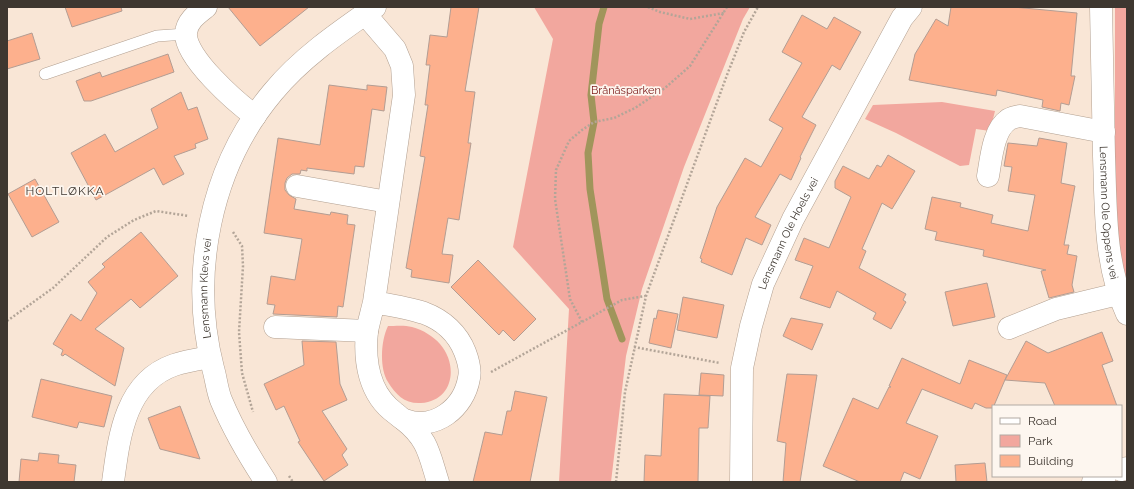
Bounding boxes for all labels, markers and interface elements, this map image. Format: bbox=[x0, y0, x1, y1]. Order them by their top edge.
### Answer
park label: Brånåsparken bbox=[591, 84, 661, 97]
street label: Lensmann Ole Oppens vei bbox=[1097, 146, 1121, 281]
street label: Lensmann Ole Hoels vei bbox=[755, 175, 821, 291]
district label: HOLTLØKKA bbox=[25, 184, 105, 198]
street label: Lensmann Klevs vei bbox=[197, 237, 214, 340]
legend bbox=[992, 405, 1122, 477]
text: Road bbox=[1028, 414, 1057, 428]
text: Park bbox=[1028, 434, 1053, 448]
text: Building bbox=[1028, 454, 1074, 468]

